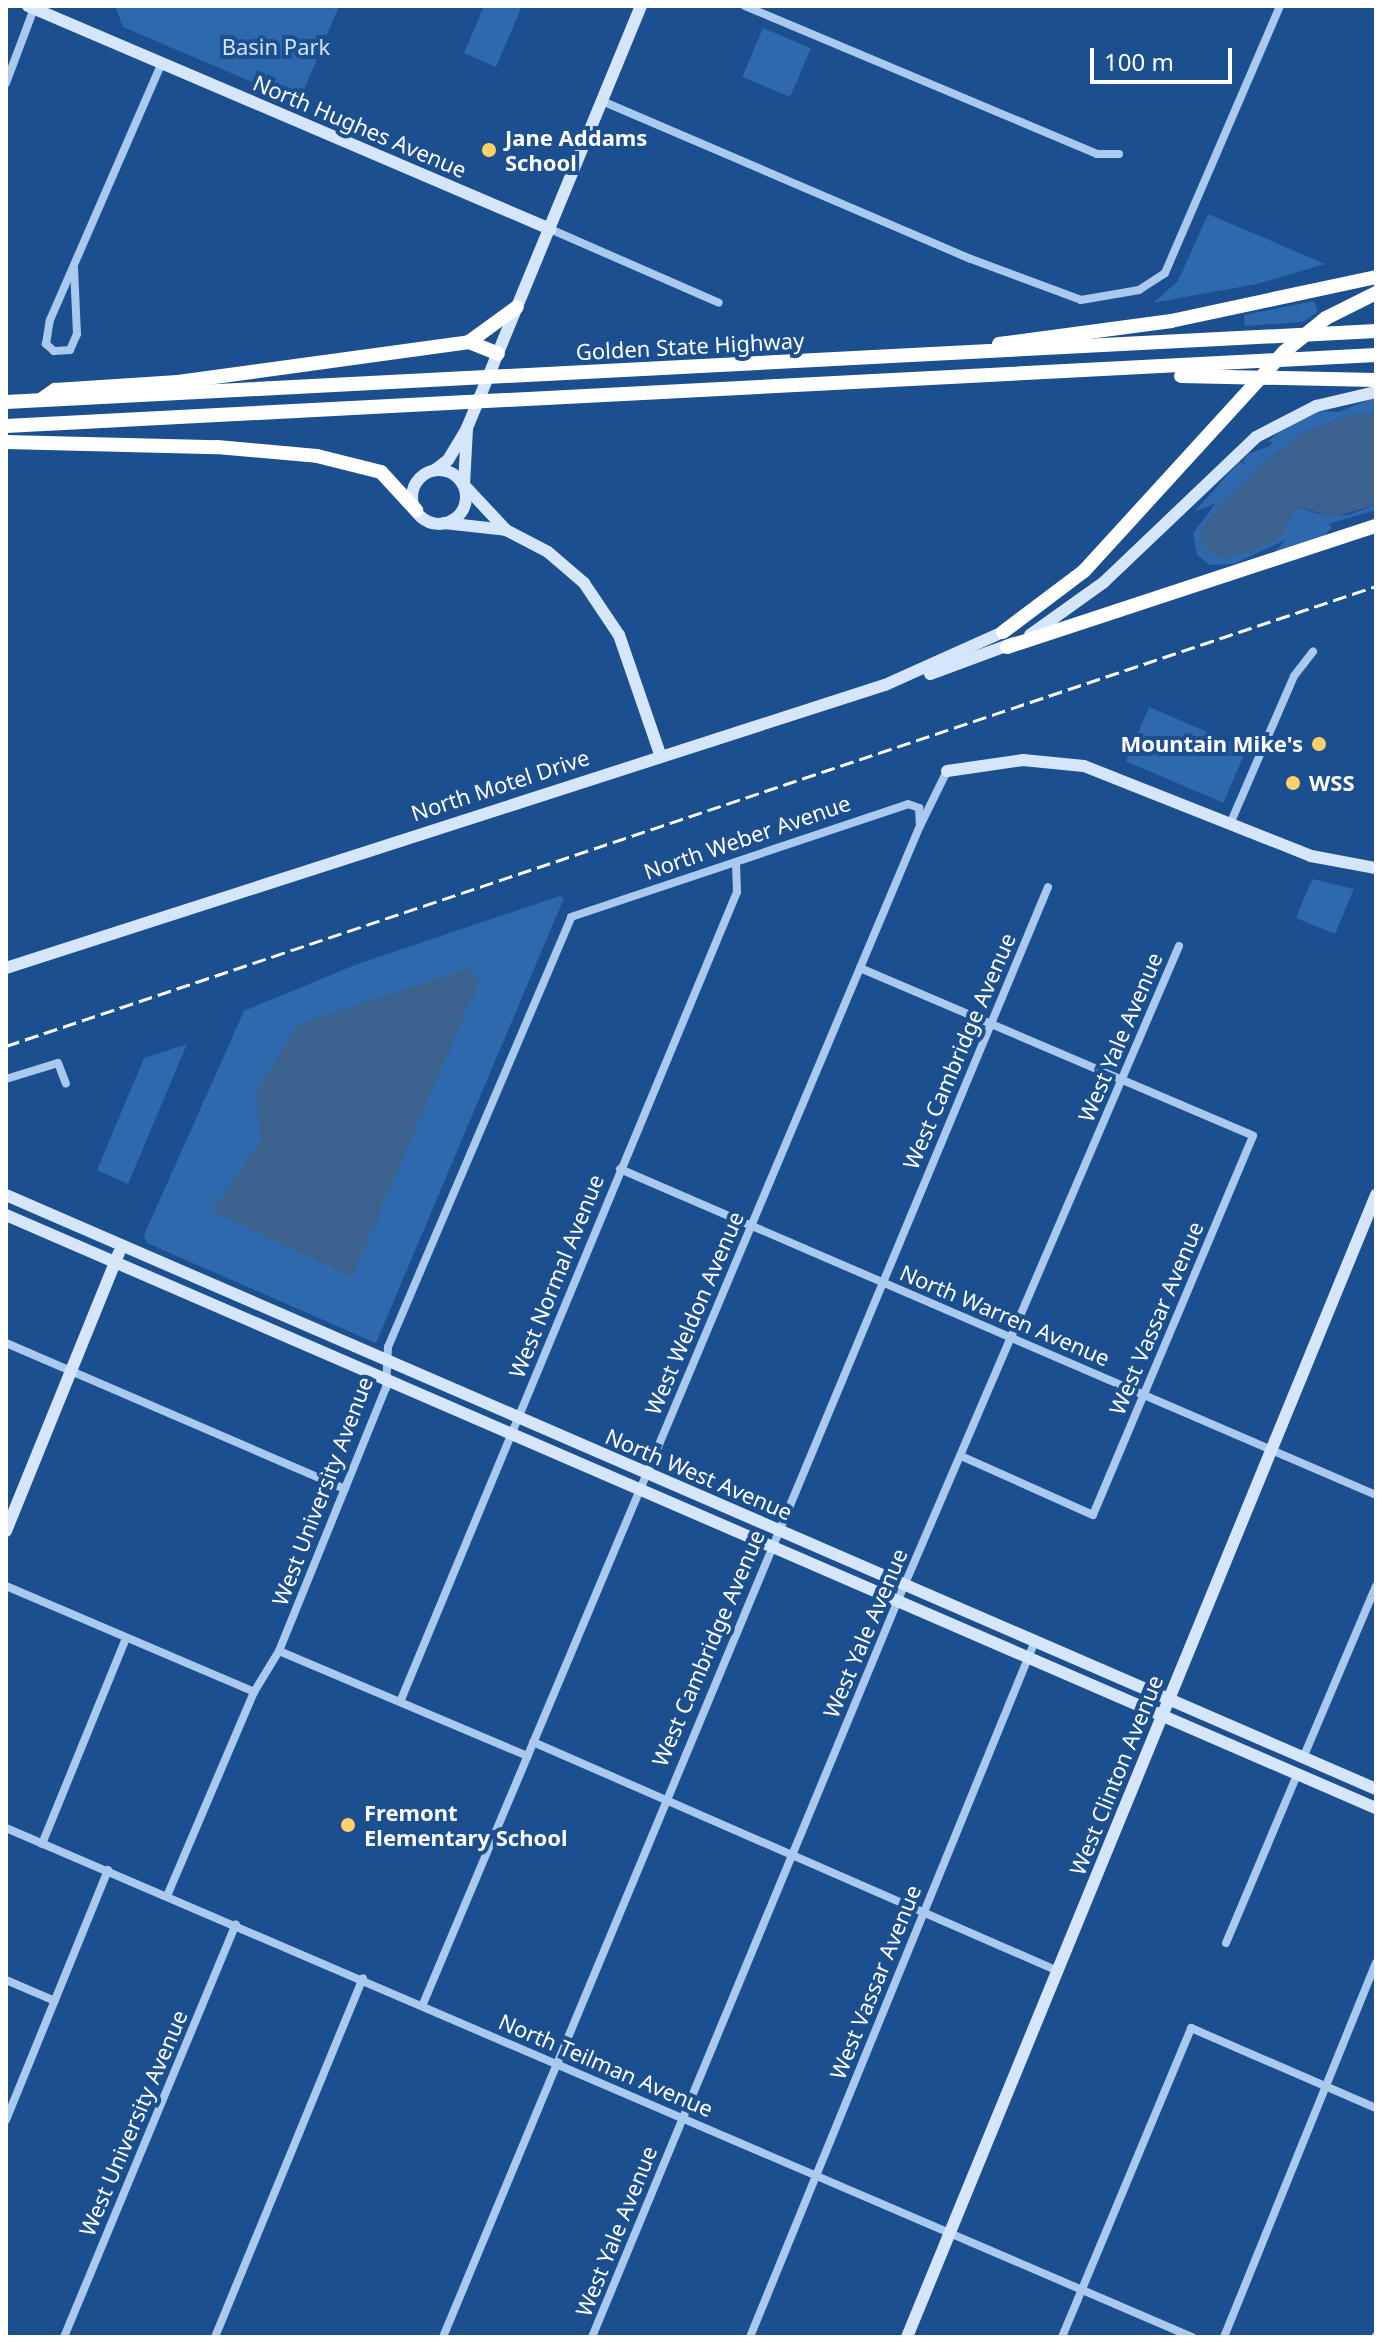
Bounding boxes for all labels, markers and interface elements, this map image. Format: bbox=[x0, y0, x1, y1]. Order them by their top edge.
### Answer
scale bar bbox=[1094, 32, 1236, 82]
park label: Basin Park bbox=[222, 34, 330, 60]
text: 100 m bbox=[1104, 45, 1174, 78]
street label: North Hughes Avenue bbox=[249, 69, 471, 183]
place label: Jane Addams School bbox=[505, 124, 647, 176]
marker: Jane Addams School bbox=[480, 141, 498, 159]
street label: Golden State Highway bbox=[575, 327, 805, 365]
place label: Mountain Mike's bbox=[1120, 731, 1303, 757]
marker: Mountain Mike's bbox=[1310, 735, 1328, 753]
street label: North Motel Drive bbox=[408, 744, 592, 826]
place label: WSS bbox=[1309, 770, 1355, 796]
marker: WSS bbox=[1284, 774, 1302, 792]
street label: North Weber Avenue bbox=[640, 789, 854, 885]
street label: West Cambridge Avenue bbox=[897, 929, 1021, 1173]
street label: West Yale Avenue bbox=[1072, 948, 1168, 1126]
street label: West Normal Avenue bbox=[503, 1170, 609, 1382]
street label: West Weldon Avenue bbox=[639, 1207, 749, 1419]
street label: West Vassar Avenue bbox=[1103, 1217, 1209, 1419]
street label: North Warren Avenue bbox=[896, 1259, 1114, 1371]
street label: West University Avenue bbox=[266, 1373, 378, 1609]
street label: North West Avenue bbox=[602, 1423, 796, 1525]
street label: West Cambridge Avenue bbox=[646, 1526, 770, 1770]
street label: West Yale Avenue bbox=[817, 1544, 913, 1722]
street label: West Clinton Avenue bbox=[1064, 1671, 1168, 1879]
place label: Fremont Elementary School bbox=[364, 1799, 568, 1850]
marker: Fremont Elementary School bbox=[339, 1816, 357, 1834]
street label: West Vassar Avenue bbox=[824, 1881, 926, 2083]
street label: West University Avenue bbox=[73, 2006, 193, 2240]
street label: North Teilman Avenue bbox=[495, 2008, 717, 2122]
street label: West Yale Avenue bbox=[570, 2142, 662, 2320]

